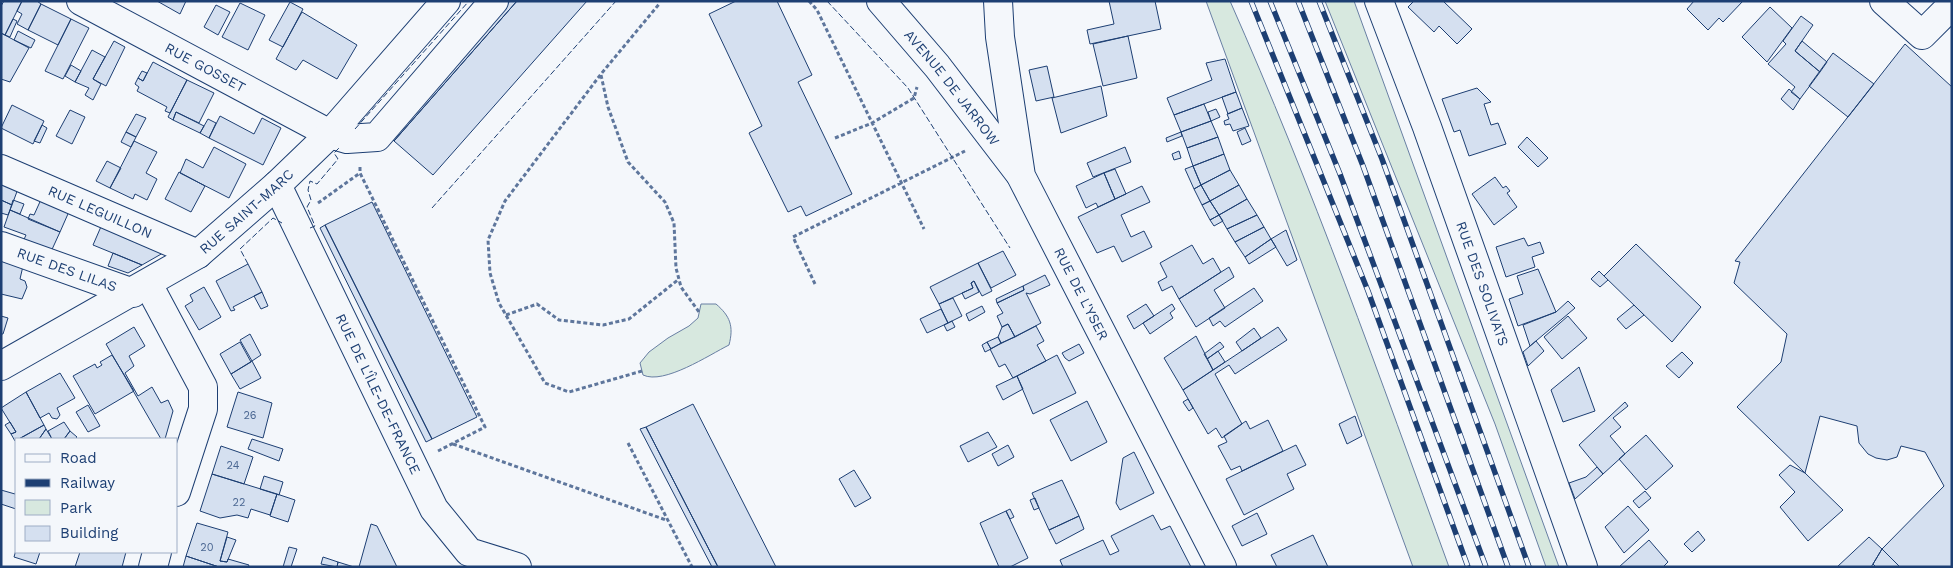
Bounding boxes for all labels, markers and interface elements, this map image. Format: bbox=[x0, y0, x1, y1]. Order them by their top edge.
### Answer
street label: AVENUE DE JARROW bbox=[901, 26, 1003, 148]
street label: RUE GOSSET bbox=[162, 39, 249, 96]
street label: RUE SAINT-MARC bbox=[196, 166, 297, 257]
street label: RUE LEGUILLON bbox=[46, 182, 155, 241]
street label: RUE DES SOLIVATS bbox=[1453, 219, 1512, 348]
street label: RUE DES LILAS bbox=[15, 244, 119, 295]
street label: RUE DE L'YSER bbox=[1051, 245, 1112, 343]
street label: RUE DE L'ÎLE-DE-FRANCE bbox=[333, 311, 424, 477]
house number: 26 bbox=[243, 409, 257, 422]
legend bbox=[15, 438, 178, 553]
text: Road bbox=[60, 449, 97, 467]
house number: 24 bbox=[227, 459, 240, 472]
text: Railway bbox=[60, 474, 115, 492]
house number: 22 bbox=[233, 496, 245, 509]
text: Park bbox=[60, 499, 93, 517]
text: Building bbox=[60, 524, 118, 542]
house number: 20 bbox=[200, 541, 214, 554]

